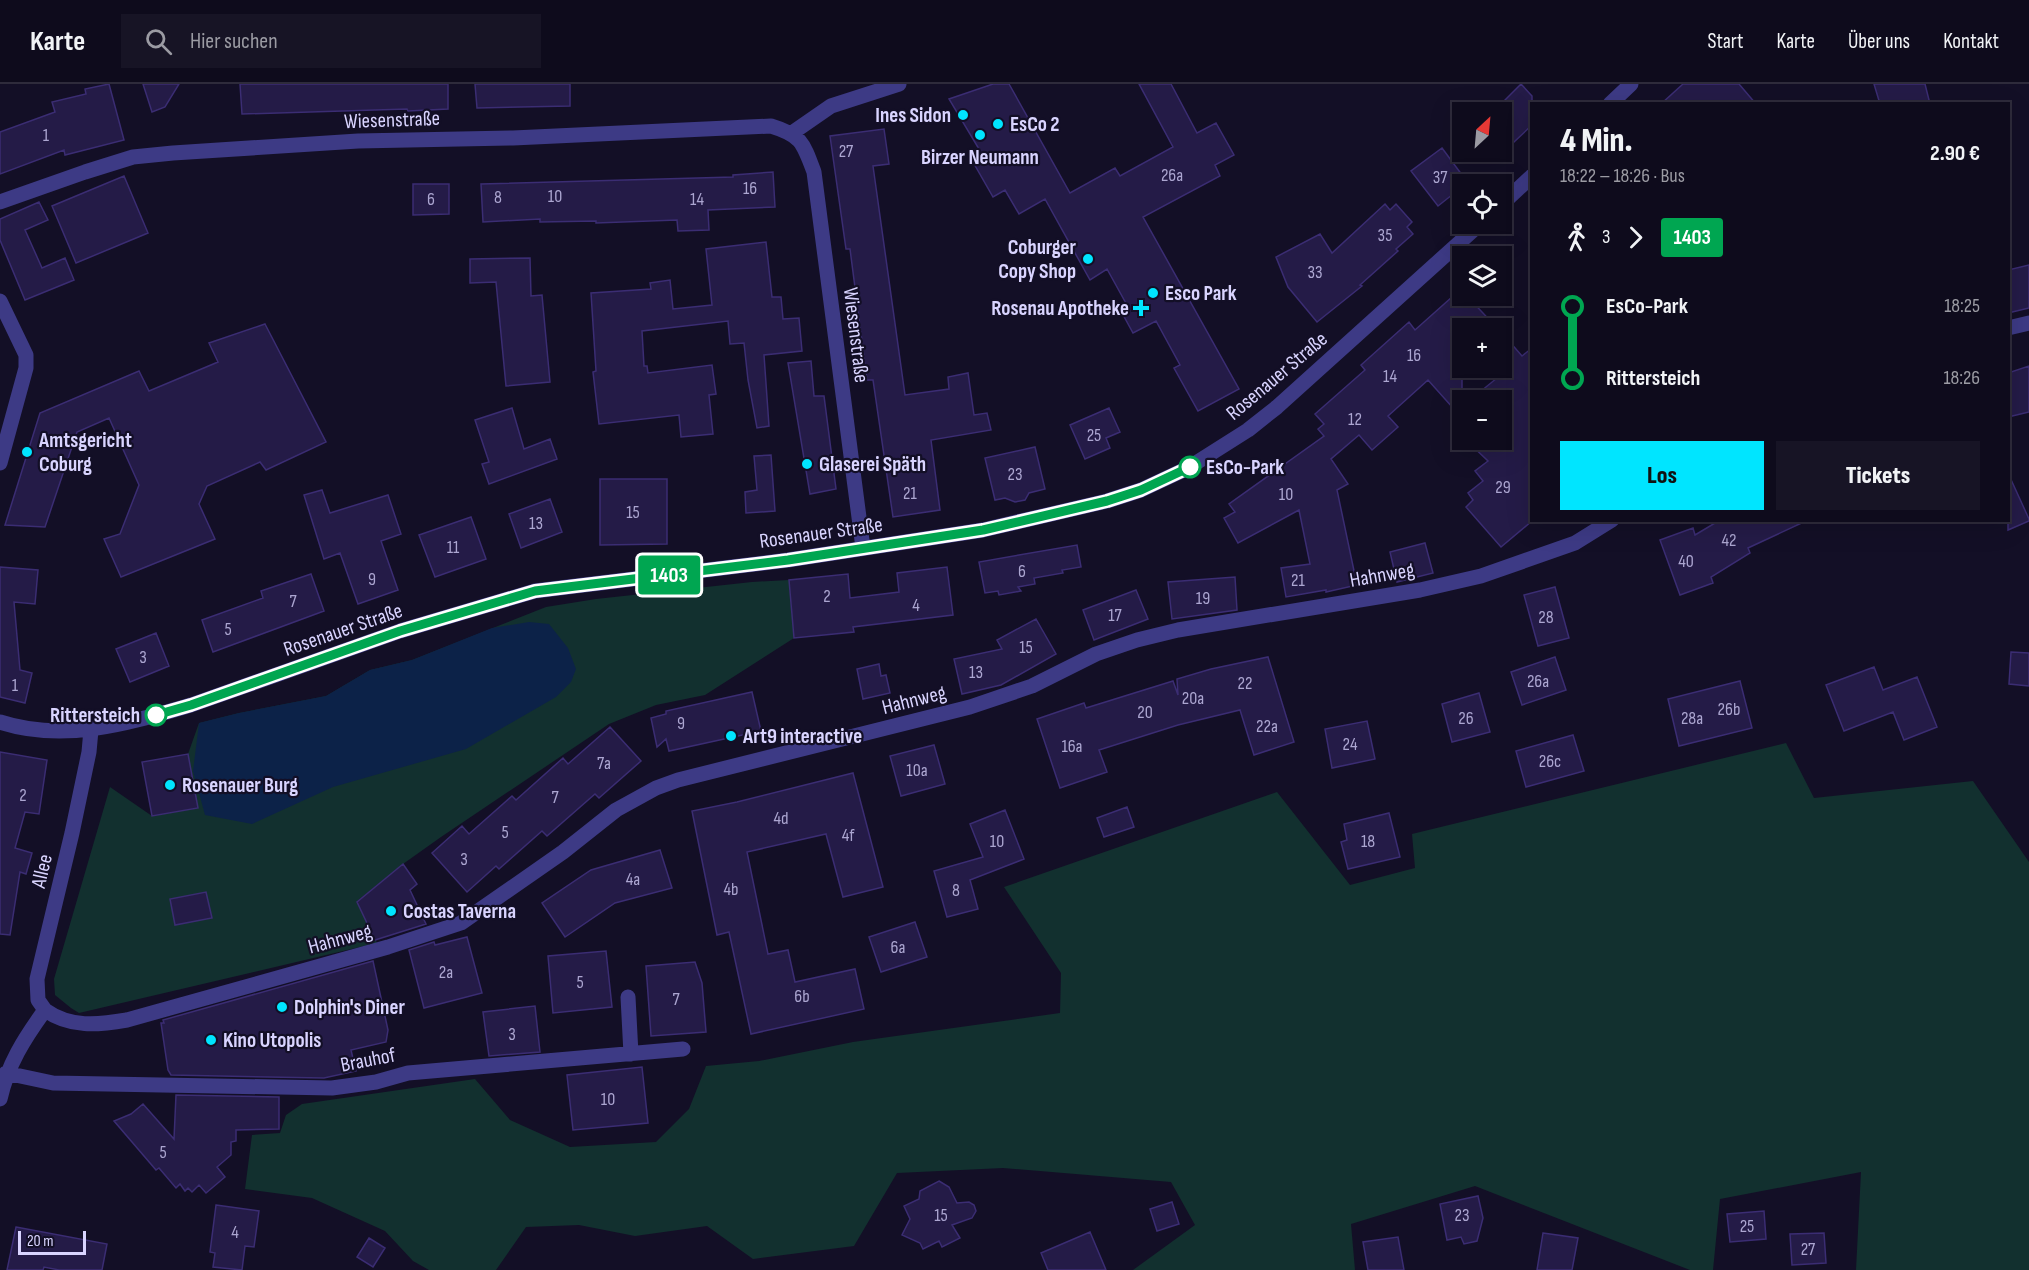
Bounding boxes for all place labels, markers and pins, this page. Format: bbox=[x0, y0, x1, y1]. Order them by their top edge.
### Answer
place label: Ines Sidon bbox=[875, 103, 951, 128]
marker: Ines Sidon bbox=[956, 108, 970, 122]
place label: EsCo 2 bbox=[1010, 112, 1059, 137]
marker: EsCo 2 bbox=[991, 117, 1005, 131]
marker: Birzer Neumann bbox=[973, 128, 987, 142]
place label: Birzer Neumann bbox=[921, 145, 1039, 170]
place label: Coburger Copy Shop bbox=[998, 235, 1077, 284]
marker: Coburger Copy Shop bbox=[1081, 252, 1095, 266]
place label: Esco Park bbox=[1165, 281, 1237, 306]
marker: Esco Park bbox=[1146, 286, 1160, 300]
place label: Rosenau Apotheke bbox=[991, 296, 1129, 321]
marker: Rosenau Apotheke bbox=[1134, 301, 1148, 315]
place label: Amtsgericht Coburg bbox=[38, 428, 132, 477]
marker: Amtsgericht Coburg bbox=[20, 445, 34, 459]
place label: Glaserei Späth bbox=[819, 452, 926, 477]
place label: EsCo-Park bbox=[1206, 455, 1284, 480]
marker: EsCo-Park bbox=[1179, 456, 1201, 478]
marker: Glaserei Späth bbox=[800, 457, 814, 471]
place label: Rittersteich bbox=[50, 703, 140, 728]
marker: Rittersteich bbox=[145, 704, 167, 726]
place label: Art9 interactive bbox=[742, 724, 862, 749]
marker: Art9 interactive bbox=[724, 729, 738, 743]
place label: Rosenauer Burg bbox=[182, 773, 298, 798]
marker: Rosenauer Burg bbox=[163, 778, 177, 792]
place label: Costas Taverna bbox=[403, 899, 516, 924]
marker: Costas Taverna bbox=[384, 904, 398, 918]
place label: Dolphin's Diner bbox=[294, 995, 405, 1020]
marker: Dolphin's Diner bbox=[275, 1000, 289, 1014]
place label: Kino Utopolis bbox=[223, 1028, 321, 1053]
marker: Kino Utopolis bbox=[204, 1033, 218, 1047]

